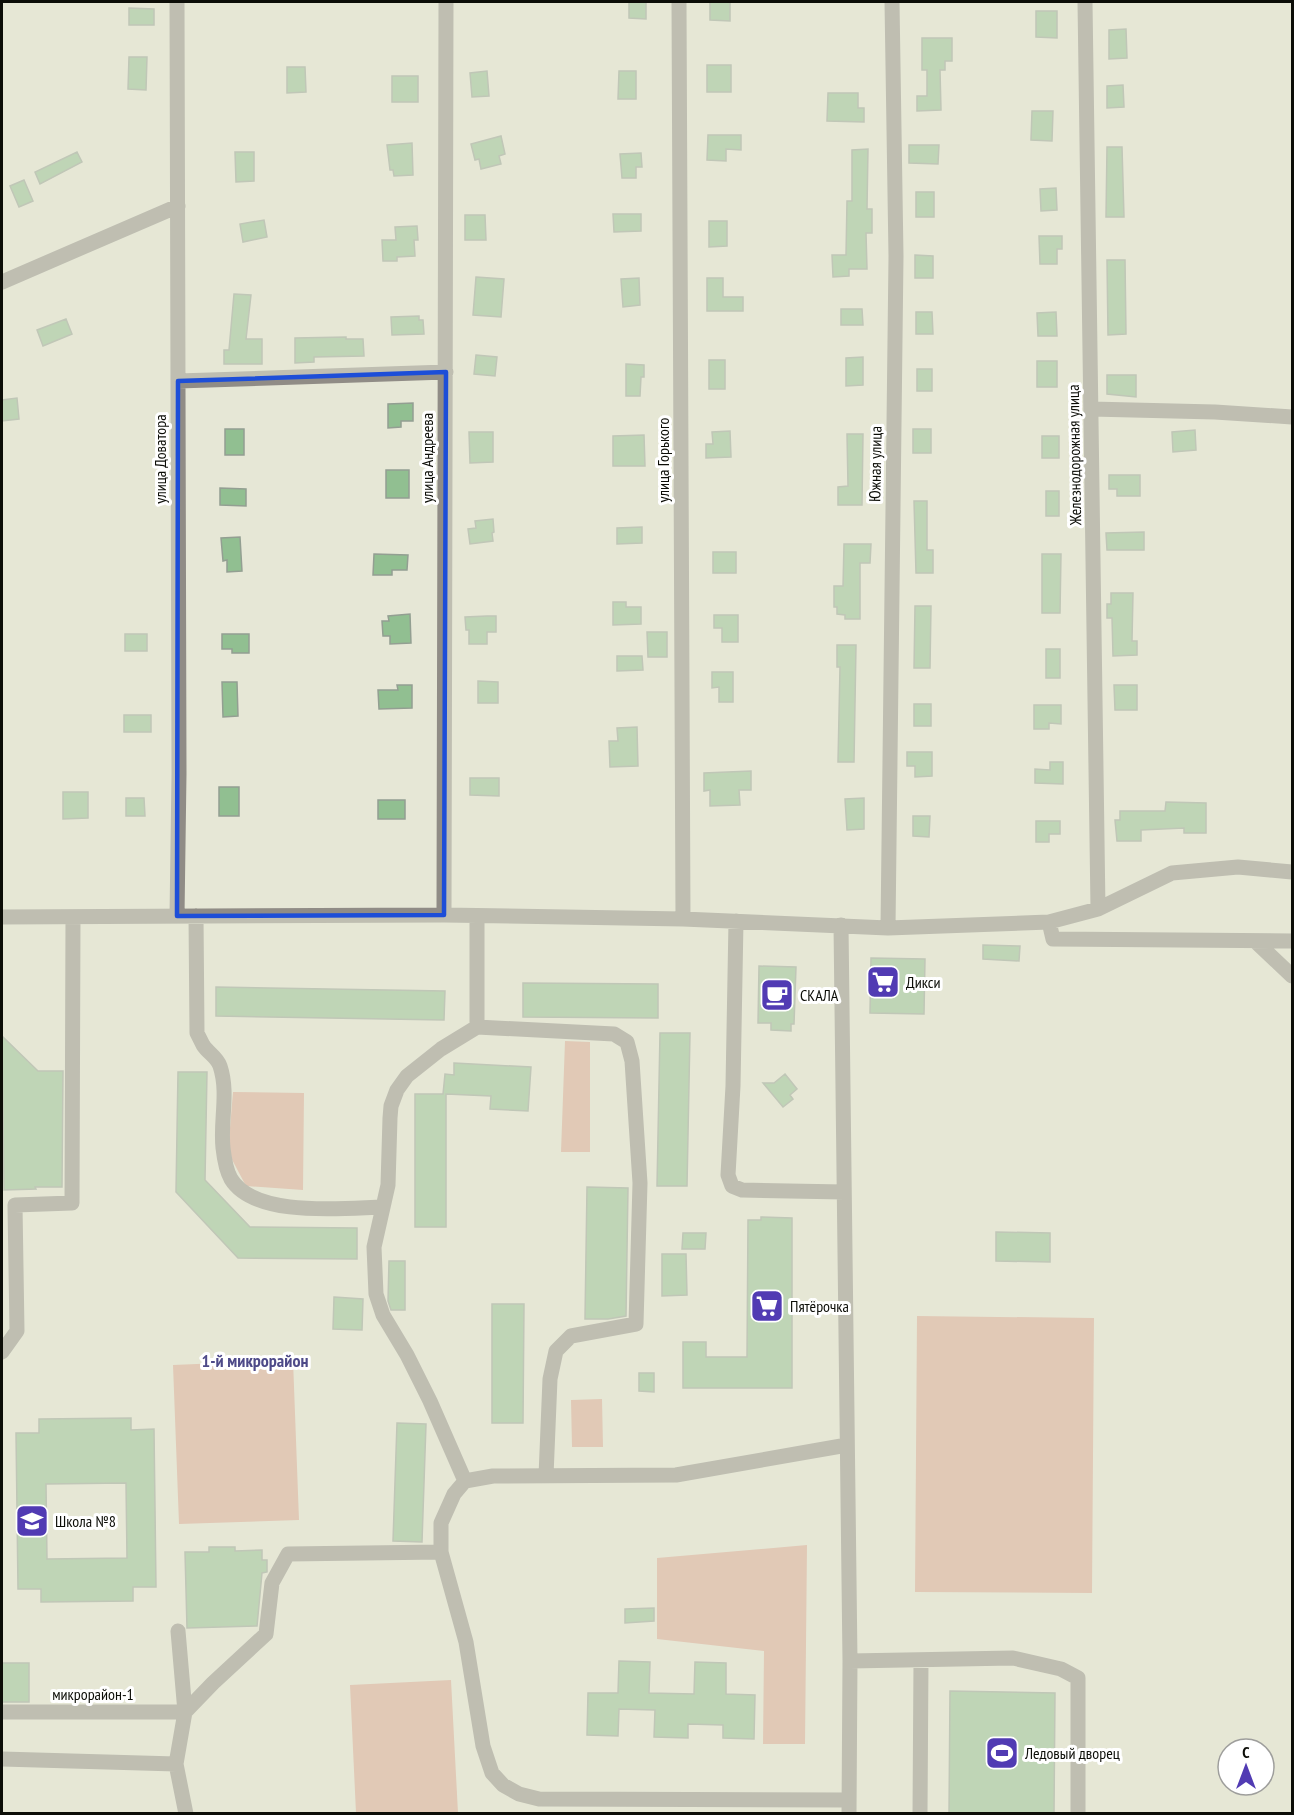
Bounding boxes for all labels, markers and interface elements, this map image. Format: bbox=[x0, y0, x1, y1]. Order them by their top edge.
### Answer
street label: Железнодорожная улица bbox=[1063, 384, 1085, 527]
street label: улица Андреева bbox=[417, 413, 437, 503]
street label: улица Доватора bbox=[150, 414, 170, 504]
street label: улица Горького bbox=[653, 418, 673, 502]
street label: Южная улица bbox=[864, 426, 886, 502]
supermarket icon: Дикси bbox=[865, 964, 901, 1000]
place label: Дикси bbox=[906, 972, 940, 992]
cafe icon: СКАЛА bbox=[759, 977, 795, 1013]
place label: СКАЛА bbox=[800, 985, 839, 1005]
supermarket icon: Пятёрочка bbox=[749, 1288, 785, 1324]
place label: Пятёрочка bbox=[790, 1296, 849, 1316]
district label: 1-й микрорайон bbox=[202, 1349, 308, 1372]
school or university icon: Школа №8 bbox=[14, 1503, 50, 1539]
place label: Школа №8 bbox=[55, 1511, 116, 1531]
street label: микрорайон-1 bbox=[52, 1684, 134, 1704]
sports icon: Ледовый дворец bbox=[984, 1735, 1020, 1771]
north arrow bbox=[1216, 1737, 1276, 1797]
text: С bbox=[1242, 1742, 1250, 1762]
place label: Ледовый дворец bbox=[1024, 1743, 1120, 1763]

